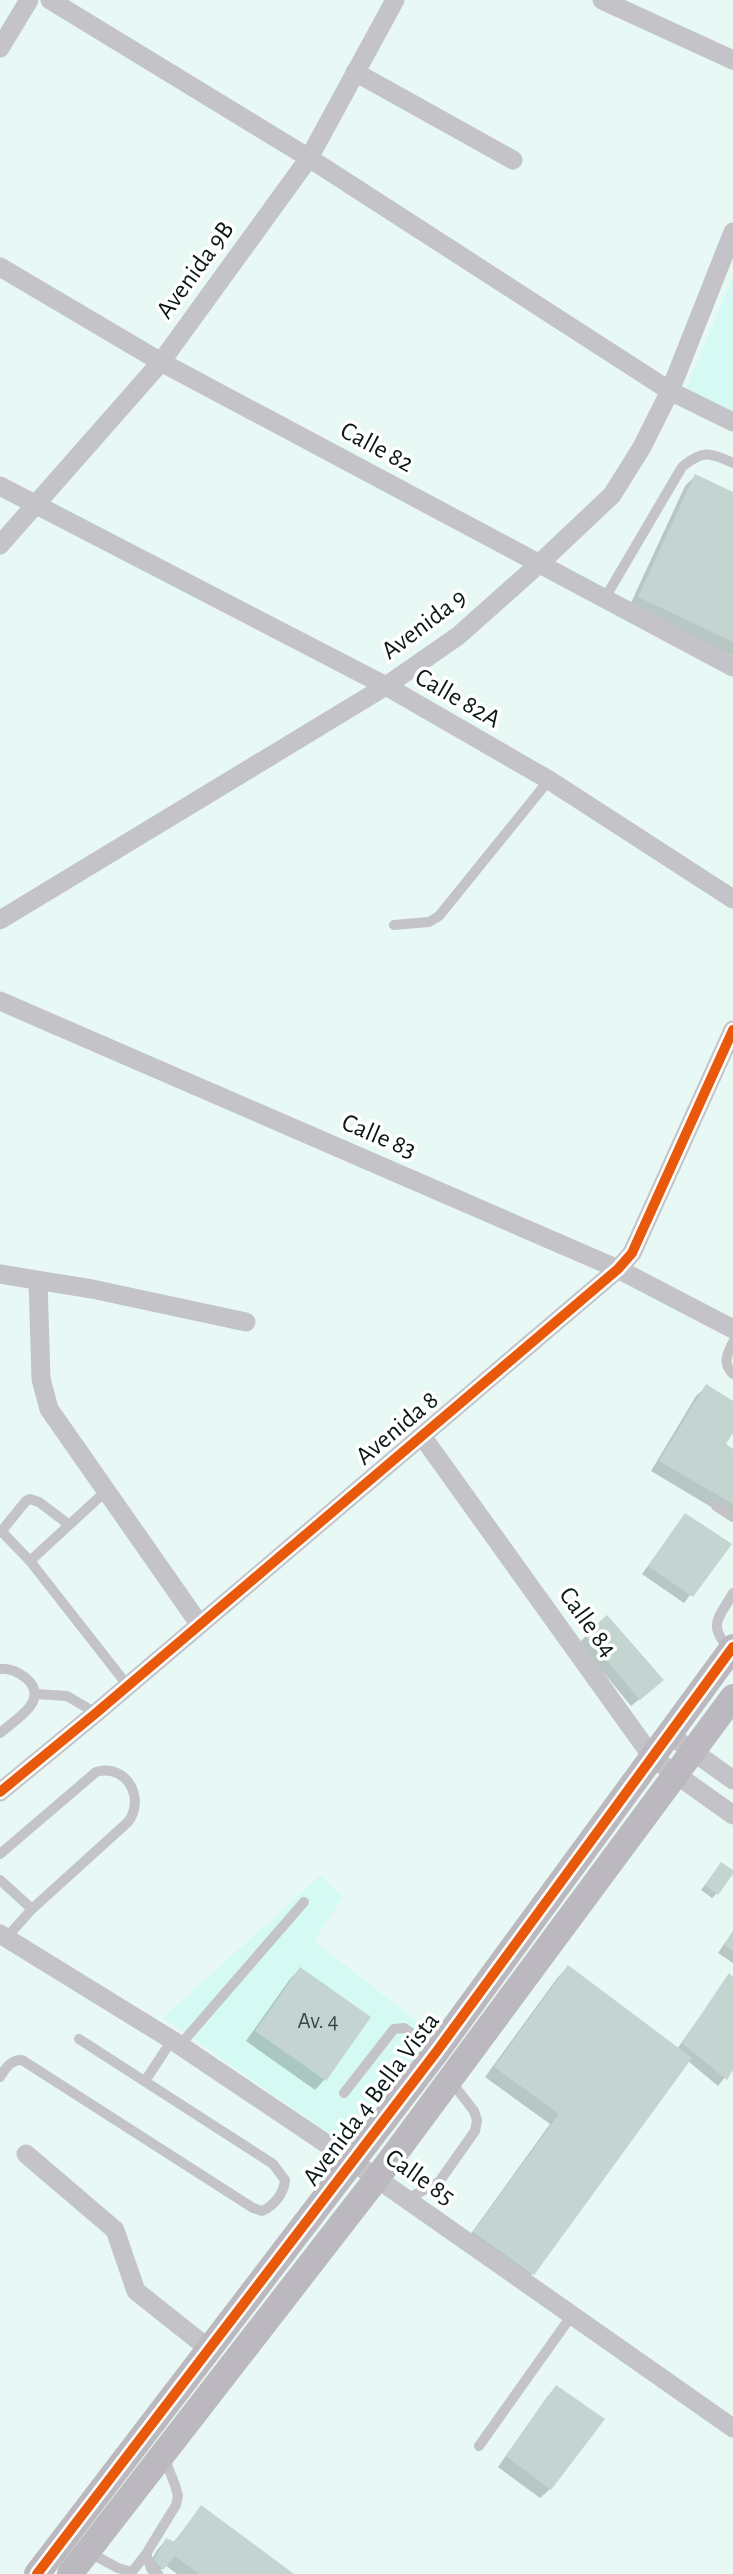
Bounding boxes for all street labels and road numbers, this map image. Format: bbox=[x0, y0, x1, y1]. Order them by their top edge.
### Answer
street label: Avenida 9B bbox=[151, 217, 239, 323]
street label: Calle 82 bbox=[336, 417, 418, 477]
street label: Avenida 9 bbox=[377, 584, 471, 664]
street label: Calle 82A bbox=[411, 663, 505, 733]
street label: Calle 83 bbox=[338, 1109, 420, 1163]
street label: Avenida 8 bbox=[351, 1386, 443, 1470]
street label: Calle 84 bbox=[554, 1582, 622, 1662]
street label: Avenida 4 Bella Vista bbox=[298, 2008, 444, 2190]
street label: Calle 85 bbox=[381, 2144, 459, 2210]

